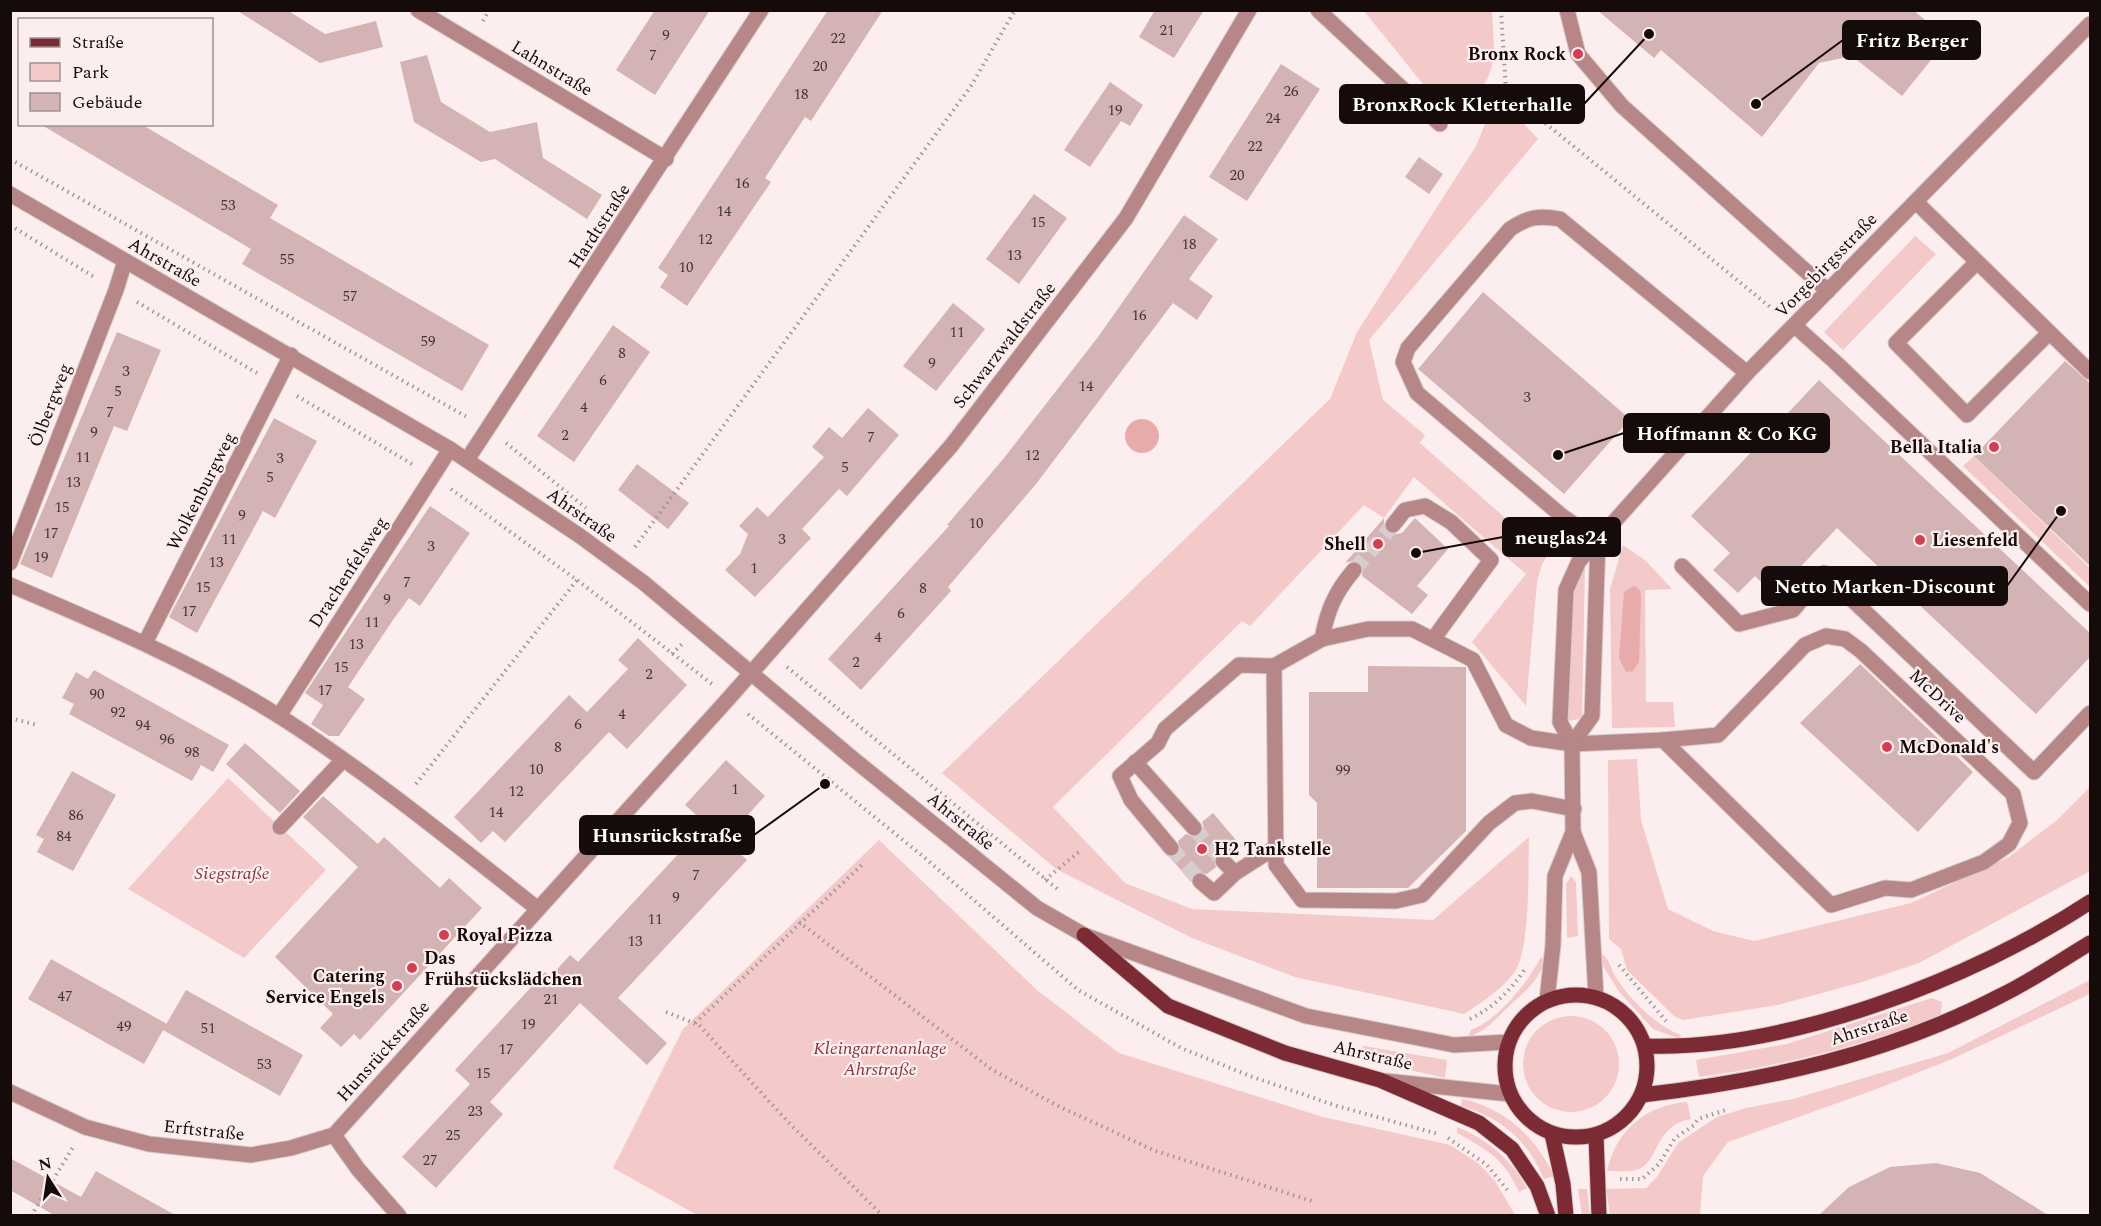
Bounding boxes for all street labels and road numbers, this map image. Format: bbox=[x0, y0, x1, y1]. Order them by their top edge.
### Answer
street label: Lahnstraße bbox=[506, 33, 598, 103]
street label: Hardtstraße bbox=[562, 178, 637, 274]
street label: Vorgebirgsstraße bbox=[1769, 206, 1884, 324]
street label: Ahrstraße bbox=[123, 231, 206, 294]
street label: Schwarzwaldstraße bbox=[946, 276, 1063, 414]
street label: Ölbergweg bbox=[22, 359, 79, 451]
street label: Wolkenburgweg bbox=[160, 427, 243, 555]
street label: Ahrstraße bbox=[541, 481, 623, 550]
street label: Drachenfelsweg bbox=[302, 511, 395, 633]
street label: McDrive bbox=[1903, 663, 1972, 730]
street label: Ahrstraße bbox=[921, 785, 1001, 857]
street label: Hunsrückstraße bbox=[330, 995, 436, 1108]
street label: Ahrstraße bbox=[1827, 1002, 1912, 1053]
street label: Ahrstraße bbox=[1330, 1033, 1415, 1078]
street label: Erftstraße bbox=[162, 1113, 246, 1148]

